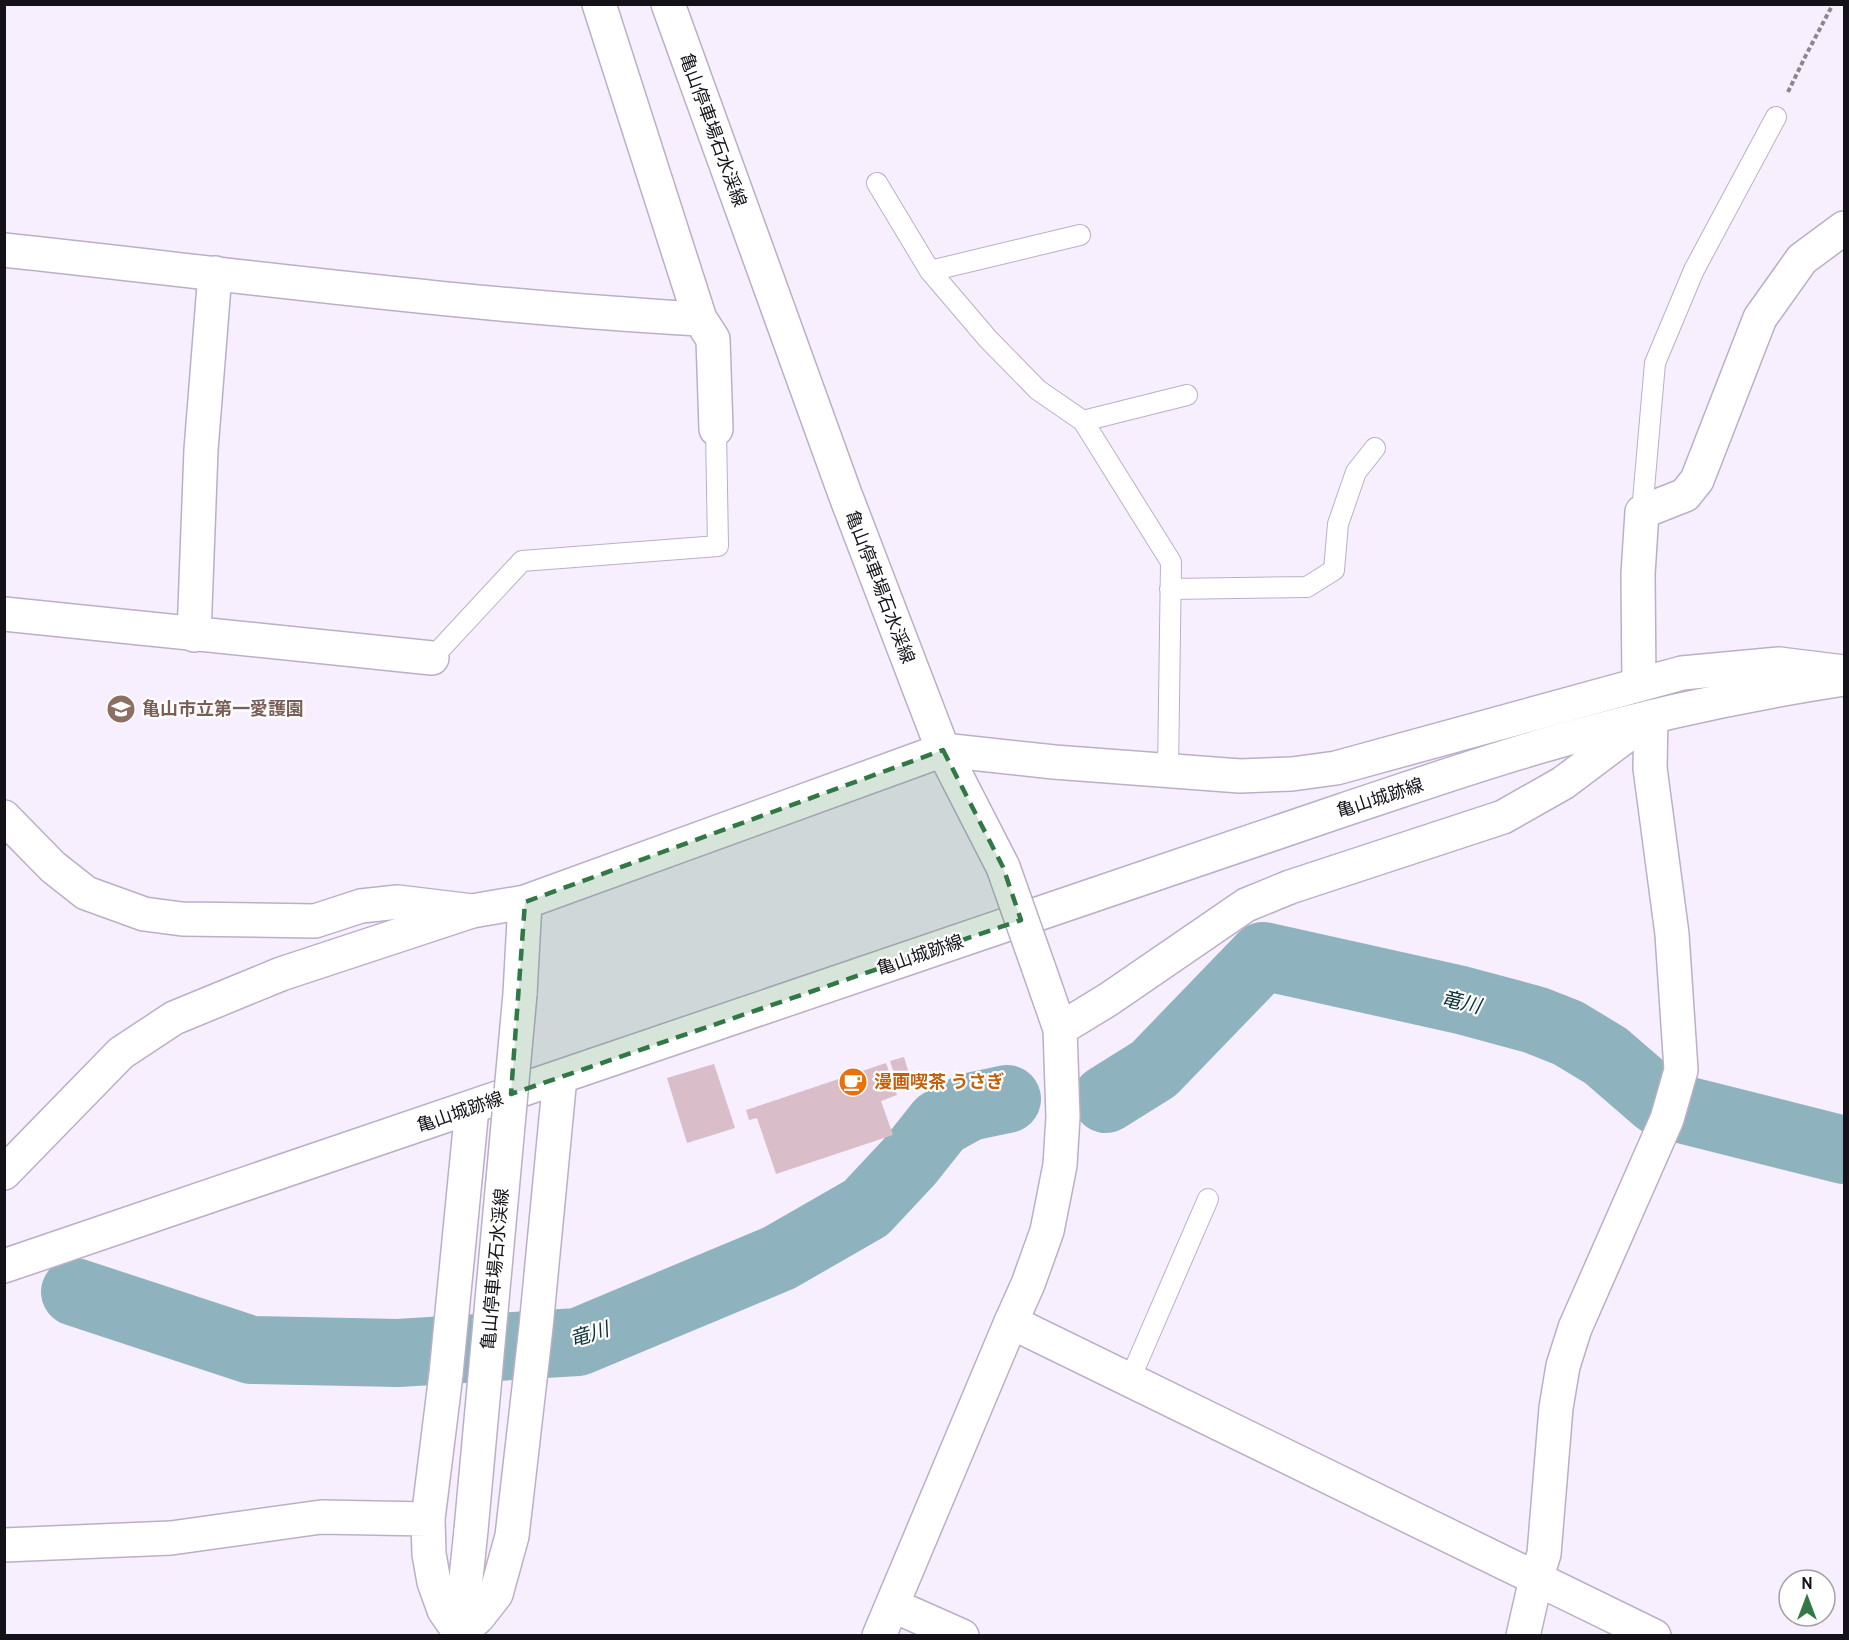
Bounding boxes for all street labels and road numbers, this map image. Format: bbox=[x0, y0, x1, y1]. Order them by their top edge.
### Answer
street label: 亀山停車場石水渓線 bbox=[673, 50, 750, 211]
street label: 亀山停車場石水渓線 bbox=[839, 508, 918, 667]
street label: 亀山城跡線 bbox=[1334, 775, 1427, 824]
street label: 亀山城跡線 bbox=[874, 931, 967, 982]
street label: 亀山城跡線 bbox=[414, 1088, 507, 1139]
street label: 亀山停車場石水渓線 bbox=[478, 1187, 515, 1351]

